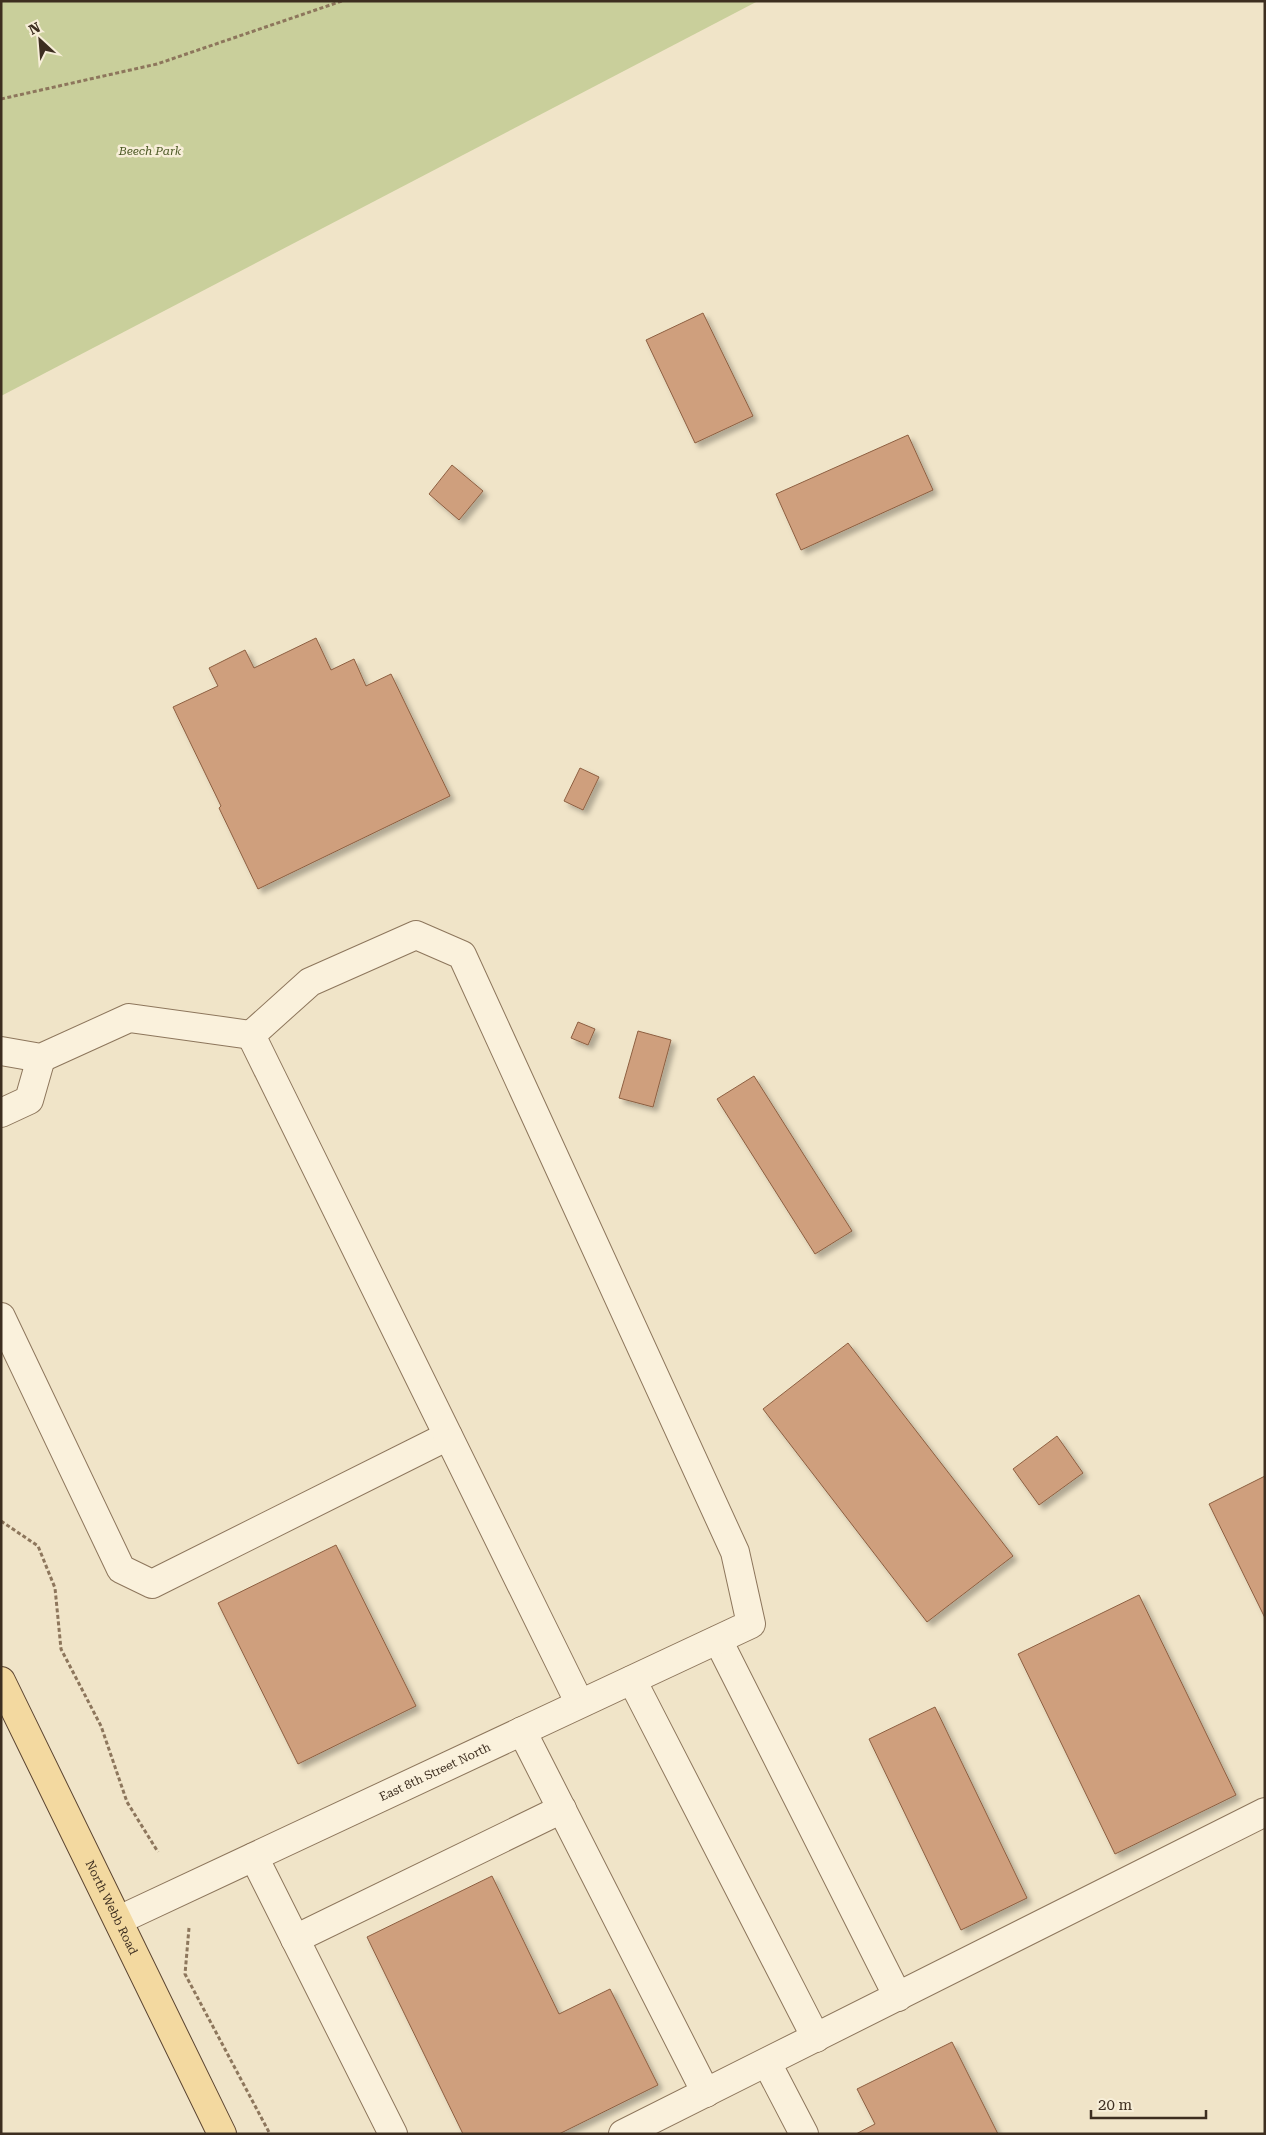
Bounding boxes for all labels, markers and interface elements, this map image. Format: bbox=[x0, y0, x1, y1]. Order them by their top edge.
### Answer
north arrow bbox=[15, 15, 65, 65]
text: N bbox=[26, 19, 43, 38]
park label: Beech Park bbox=[118, 144, 182, 158]
street label: East 8th Street North bbox=[377, 1740, 493, 1804]
street label: North Webb Road bbox=[83, 1858, 141, 1957]
scale bar bbox=[1091, 2088, 1206, 2120]
text: 20 m bbox=[1098, 2096, 1133, 2114]

